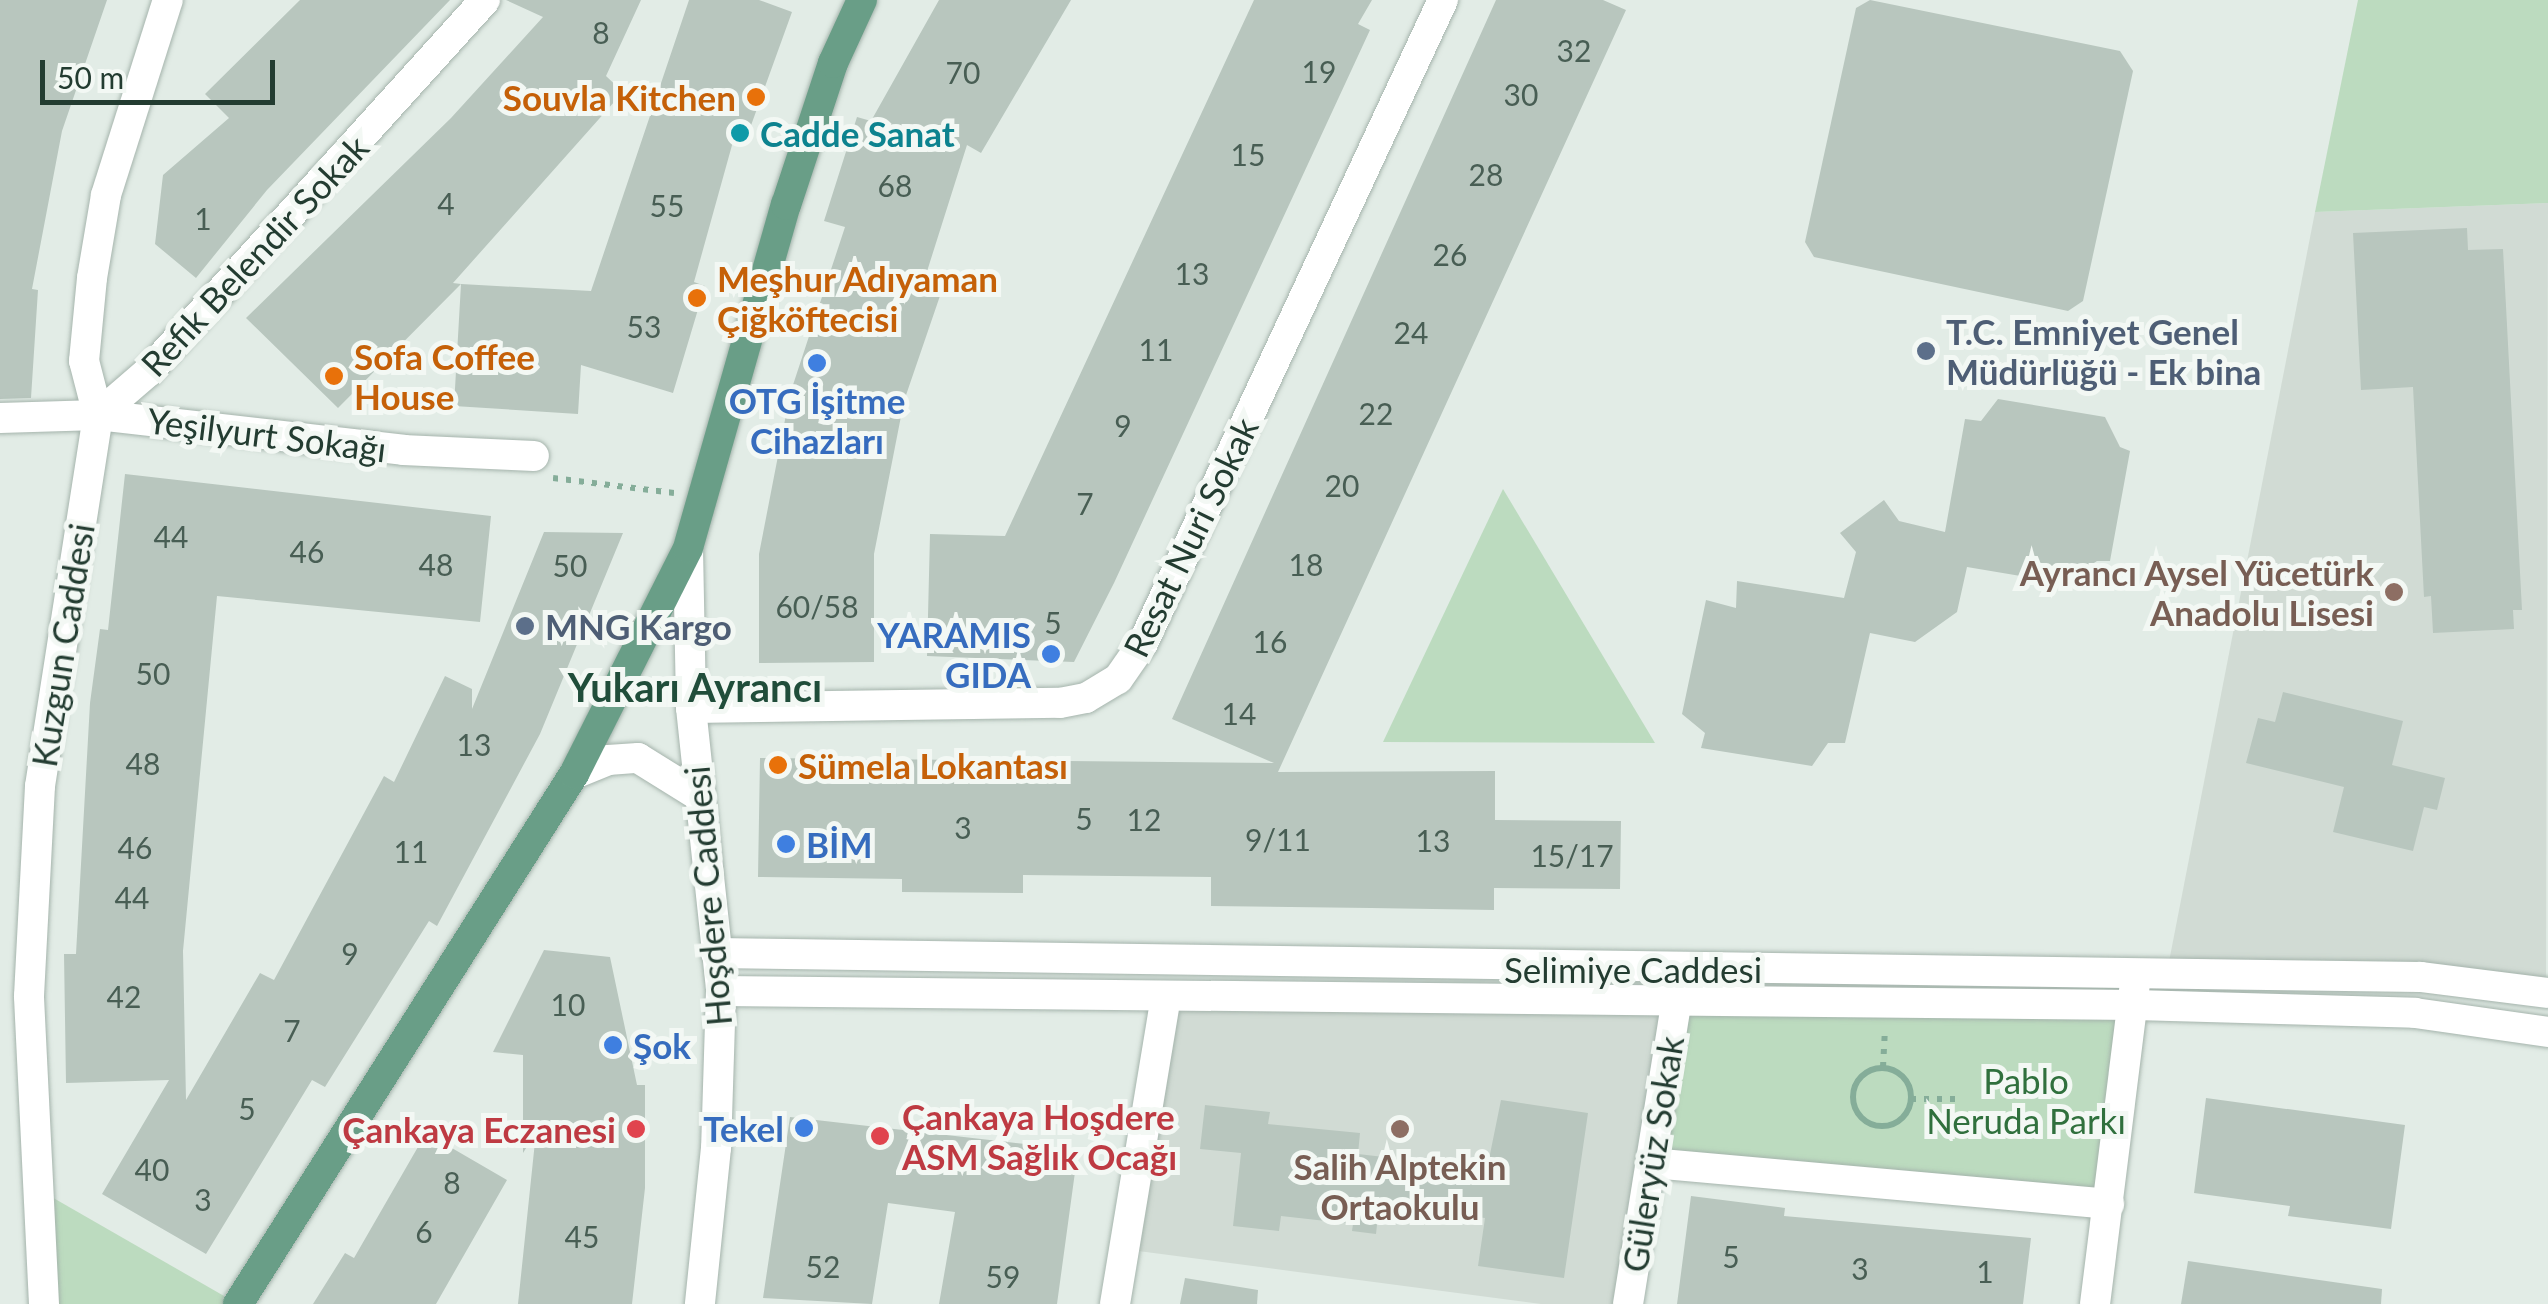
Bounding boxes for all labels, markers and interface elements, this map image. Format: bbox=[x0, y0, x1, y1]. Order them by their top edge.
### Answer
house number: 8 bbox=[592, 14, 610, 50]
house number: 32 bbox=[1557, 32, 1591, 68]
scale bar bbox=[45, 40, 280, 102]
house number: 19 bbox=[1302, 53, 1336, 89]
house number: 70 bbox=[946, 54, 980, 90]
text: 50 m bbox=[57, 59, 124, 95]
place label: Souvla Kitchen bbox=[503, 76, 736, 118]
house number: 30 bbox=[1504, 76, 1538, 112]
marker: Souvla Kitchen bbox=[745, 86, 767, 108]
place label: Cadde Sanat bbox=[760, 112, 955, 154]
marker: Cadde Sanat bbox=[729, 122, 751, 144]
street label: Refik Belendir Sokak bbox=[131, 126, 377, 384]
house number: 15 bbox=[1231, 136, 1265, 172]
house number: 28 bbox=[1469, 156, 1503, 192]
house number: 68 bbox=[878, 167, 912, 203]
house number: 4 bbox=[437, 185, 455, 221]
house number: 55 bbox=[650, 187, 684, 223]
house number: 1 bbox=[194, 200, 212, 236]
house number: 26 bbox=[1433, 236, 1467, 272]
house number: 13 bbox=[1175, 255, 1209, 291]
place label: Meşhur Adıyaman Çiğköftecisi bbox=[717, 257, 1000, 339]
marker: Meşhur Adıyaman Çiğköftecisi bbox=[686, 287, 708, 309]
house number: 53 bbox=[627, 308, 661, 344]
place label: T.C. Emniyet Genel Müdürlüğü - Ek bina bbox=[1946, 310, 2261, 392]
house number: 24 bbox=[1394, 314, 1428, 350]
house number: 11 bbox=[1139, 331, 1173, 367]
place label: Sofa Coffee House bbox=[354, 335, 535, 417]
marker: T.C. Emniyet Genel Müdürlüğü - Ek bina bbox=[1915, 340, 1937, 362]
marker: OTG İşitme Cihazları bbox=[806, 352, 828, 374]
marker: Sofa Coffee House bbox=[323, 365, 345, 387]
place label: OTG İşitme Cihazları bbox=[729, 379, 905, 461]
house number: 22 bbox=[1359, 395, 1393, 431]
street label: Yeşilyurt Sokağı bbox=[145, 398, 389, 470]
house number: 9 bbox=[1114, 407, 1132, 443]
street label: Resat Nuri Sokak bbox=[1114, 411, 1266, 663]
house number: 20 bbox=[1325, 467, 1359, 503]
house number: 7 bbox=[1076, 485, 1094, 521]
house number: 44 bbox=[154, 518, 188, 554]
street label: Kuzgun Caddesi bbox=[22, 520, 102, 770]
house number: 46 bbox=[290, 533, 324, 569]
house number: 48 bbox=[419, 546, 453, 582]
house number: 18 bbox=[1289, 546, 1323, 582]
house number: 50 bbox=[553, 547, 587, 583]
place label: Ayrancı Aysel Yücetürk Anadolu Lisesi bbox=[2017, 551, 2374, 633]
marker: Ayrancı Aysel Yücetürk Anadolu Lisesi bbox=[2383, 581, 2405, 603]
house number: 60/58 bbox=[775, 588, 859, 624]
house number: 5 bbox=[1044, 604, 1062, 640]
place label: MNG Kargo bbox=[545, 605, 732, 647]
place label: YARAMIS GIDA bbox=[877, 613, 1031, 695]
marker: MNG Kargo bbox=[514, 615, 536, 637]
house number: 16 bbox=[1253, 623, 1287, 659]
marker: YARAMIS GIDA bbox=[1040, 643, 1062, 665]
house number: 50 bbox=[136, 655, 170, 691]
district label: Yukarı Ayrancı bbox=[567, 663, 823, 711]
house number: 14 bbox=[1222, 695, 1256, 731]
house number: 13 bbox=[457, 726, 491, 762]
place label: Sümela Lokantası bbox=[798, 744, 1068, 786]
house number: 48 bbox=[126, 745, 160, 781]
marker: Sümela Lokantası bbox=[767, 754, 789, 776]
street label: Hoşdere Caddesi bbox=[675, 764, 739, 1028]
house number: 5 bbox=[1075, 800, 1093, 836]
house number: 12 bbox=[1127, 801, 1161, 837]
house number: 3 bbox=[954, 809, 972, 845]
house number: 9/11 bbox=[1245, 821, 1311, 857]
house number: 13 bbox=[1416, 822, 1450, 858]
place label: BİM bbox=[806, 823, 872, 865]
house number: 46 bbox=[118, 829, 152, 865]
house number: 11 bbox=[394, 833, 428, 869]
marker: BİM bbox=[775, 833, 797, 855]
house number: 15/17 bbox=[1530, 837, 1614, 873]
house number: 44 bbox=[115, 879, 149, 915]
house number: 9 bbox=[341, 935, 359, 971]
street label: Selimiye Caddesi bbox=[1504, 948, 1762, 990]
house number: 42 bbox=[107, 978, 141, 1014]
house number: 10 bbox=[551, 986, 585, 1022]
house number: 7 bbox=[283, 1012, 301, 1048]
place label: Şok bbox=[633, 1024, 691, 1066]
street label: Güleryüz Sokak bbox=[1613, 1033, 1691, 1275]
marker: Şok bbox=[602, 1034, 624, 1056]
park label: Pablo Neruda Parkı bbox=[1926, 1059, 2126, 1141]
house number: 5 bbox=[238, 1090, 256, 1126]
place label: Çankaya Hoşdere ASM Sağlık Ocağı bbox=[902, 1095, 1177, 1177]
place label: Tekel bbox=[703, 1107, 784, 1149]
place label: Çankaya Eczanesi bbox=[342, 1108, 616, 1150]
marker: Tekel bbox=[793, 1117, 815, 1139]
marker: Çankaya Eczanesi bbox=[625, 1118, 647, 1140]
marker: Salih Alptekin Ortaokulu bbox=[1389, 1118, 1411, 1140]
marker: Çankaya Hoşdere ASM Sağlık Ocağı bbox=[867, 1123, 893, 1149]
place label: Salih Alptekin Ortaokulu bbox=[1293, 1145, 1507, 1227]
house number: 40 bbox=[135, 1151, 169, 1187]
house number: 8 bbox=[443, 1164, 461, 1200]
house number: 3 bbox=[194, 1181, 212, 1217]
house number: 6 bbox=[415, 1213, 433, 1249]
house number: 45 bbox=[565, 1218, 599, 1254]
house number: 5 bbox=[1722, 1238, 1740, 1274]
house number: 52 bbox=[806, 1248, 840, 1284]
house number: 3 bbox=[1851, 1250, 1869, 1286]
house number: 1 bbox=[1976, 1253, 1994, 1289]
house number: 59 bbox=[986, 1258, 1020, 1294]

